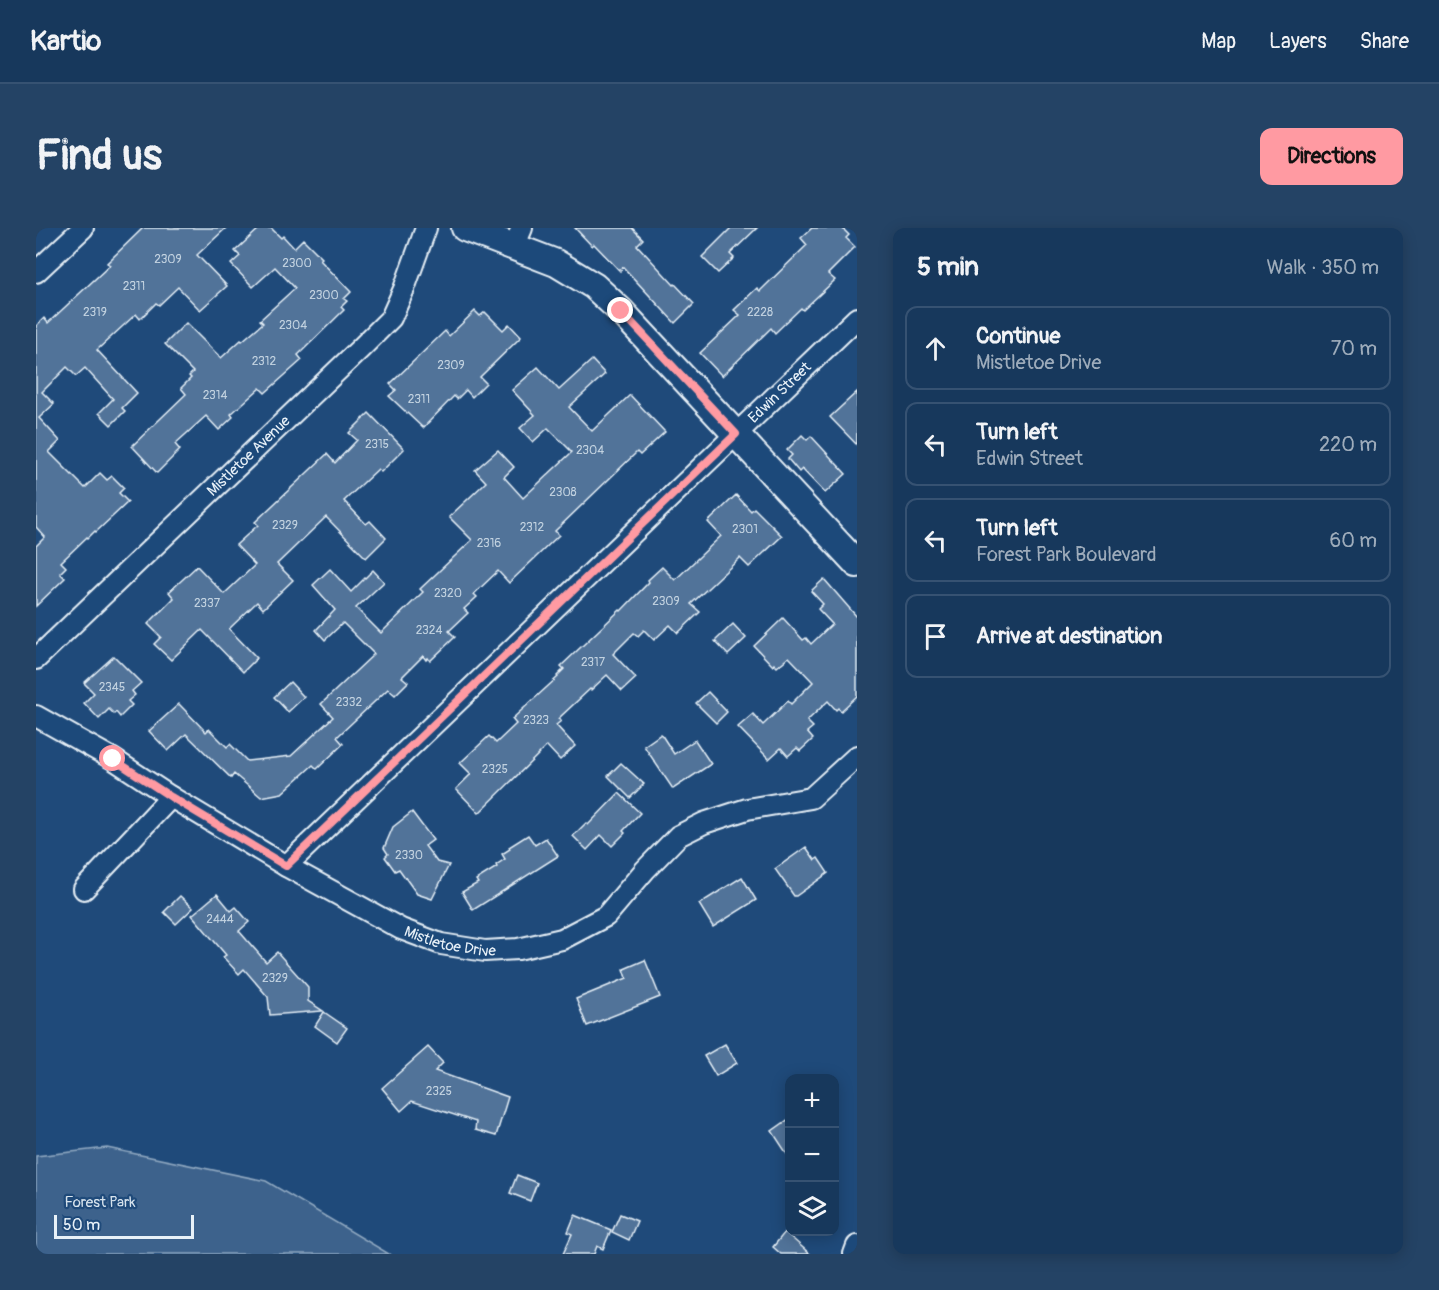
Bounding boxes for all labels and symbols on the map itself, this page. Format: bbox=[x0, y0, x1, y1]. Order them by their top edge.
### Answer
house number: 2309 bbox=[154, 252, 182, 267]
house number: 2300 bbox=[282, 256, 312, 271]
house number: 2311 bbox=[123, 279, 145, 294]
house number: 2300 bbox=[309, 288, 339, 303]
route end bbox=[607, 297, 633, 323]
house number: 2319 bbox=[83, 305, 107, 320]
house number: 2228 bbox=[747, 305, 773, 320]
house number: 2304 bbox=[279, 318, 307, 333]
house number: 2312 bbox=[252, 354, 277, 369]
street label: Edwin Street bbox=[744, 357, 816, 427]
house number: 2309 bbox=[437, 358, 465, 373]
house number: 2314 bbox=[203, 388, 227, 403]
house number: 2311 bbox=[408, 392, 430, 407]
street label: Mistletoe Avenue bbox=[203, 411, 295, 500]
house number: 2315 bbox=[365, 437, 389, 452]
house number: 2304 bbox=[576, 443, 604, 458]
house number: 2308 bbox=[549, 485, 577, 500]
house number: 2329 bbox=[272, 518, 298, 533]
house number: 2312 bbox=[520, 520, 545, 535]
house number: 2301 bbox=[732, 522, 758, 537]
house number: 2316 bbox=[477, 536, 501, 551]
house number: 2320 bbox=[434, 586, 462, 601]
house number: 2309 bbox=[652, 594, 680, 609]
house number: 2337 bbox=[194, 596, 221, 611]
house number: 2324 bbox=[416, 623, 442, 638]
house number: 2317 bbox=[581, 655, 606, 670]
house number: 2345 bbox=[99, 680, 125, 695]
house number: 2332 bbox=[336, 695, 363, 710]
house number: 2323 bbox=[523, 713, 549, 728]
route start bbox=[99, 745, 125, 771]
house number: 2325 bbox=[482, 762, 508, 777]
house number: 2330 bbox=[395, 848, 423, 863]
house number: 2444 bbox=[206, 912, 234, 927]
street label: Mistletoe Drive bbox=[401, 922, 497, 961]
house number: 2329 bbox=[262, 971, 288, 986]
house number: 2325 bbox=[426, 1084, 452, 1099]
park label: Forest Park bbox=[64, 1193, 136, 1212]
scale bar bbox=[54, 1212, 194, 1240]

